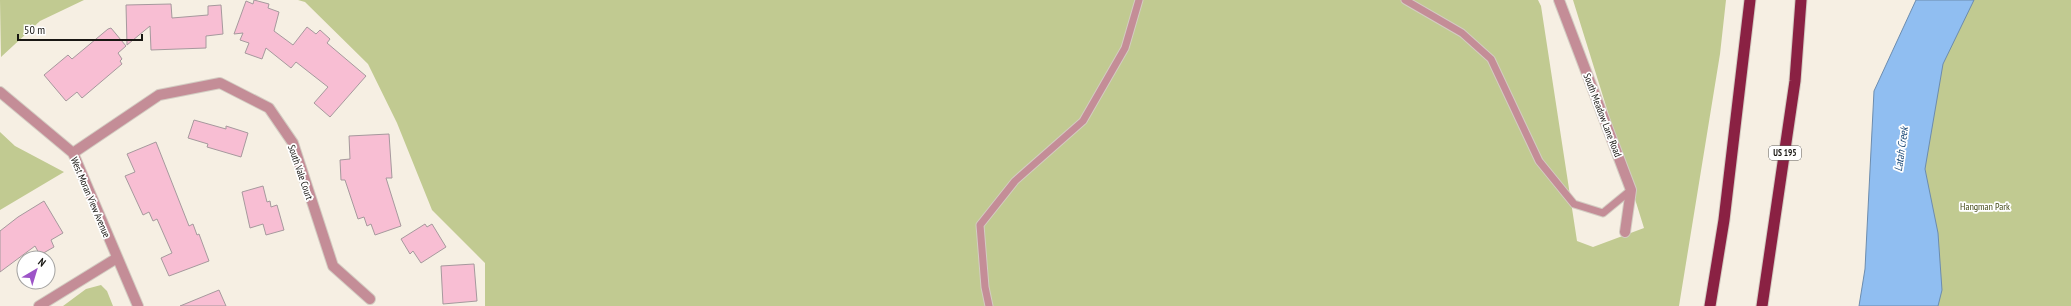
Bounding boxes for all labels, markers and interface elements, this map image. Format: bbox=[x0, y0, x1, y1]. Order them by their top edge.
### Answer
scale bar bbox=[18, 16, 142, 42]
text: 50 m bbox=[24, 22, 45, 37]
street label: South Meadow Lane Road bbox=[1581, 71, 1625, 159]
water label: Latah Creek bbox=[1891, 124, 1911, 172]
street label: South Vale Court bbox=[285, 143, 316, 202]
road number: US 195 bbox=[1769, 146, 1801, 160]
street label: West Moran View Avenue bbox=[68, 155, 113, 239]
park label: Hangman Park bbox=[1960, 200, 2010, 213]
north arrow bbox=[16, 250, 56, 290]
text: N bbox=[36, 255, 49, 269]

